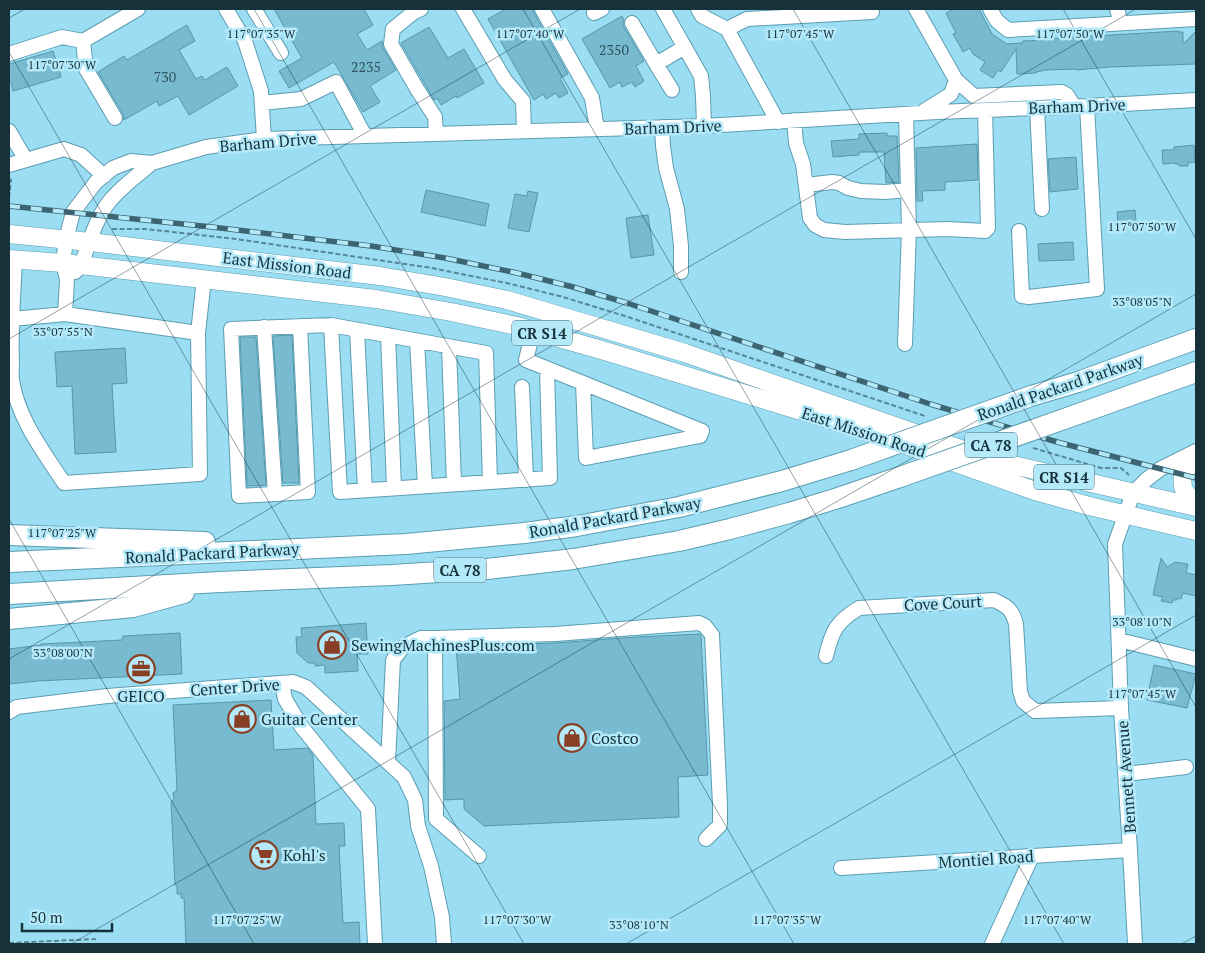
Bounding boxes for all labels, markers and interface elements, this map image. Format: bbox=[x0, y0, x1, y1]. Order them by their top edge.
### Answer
text: 117°07'35"W bbox=[227, 26, 296, 41]
text: 117°07'40"W bbox=[496, 26, 565, 41]
text: 117°07'45"W bbox=[766, 26, 835, 41]
text: 117°07'50"W bbox=[1036, 26, 1105, 41]
house number: 2350 bbox=[599, 40, 629, 59]
text: 117°07'30"W bbox=[28, 57, 97, 72]
house number: 2235 bbox=[351, 57, 381, 76]
house number: 730 bbox=[154, 67, 176, 86]
street label: Barham Drive bbox=[1028, 93, 1126, 119]
street label: Barham Drive bbox=[624, 114, 722, 140]
street label: Barham Drive bbox=[219, 127, 317, 157]
text: 117°07'50"W bbox=[1108, 219, 1177, 234]
street label: East Mission Road bbox=[221, 246, 353, 284]
text: 33°08'05"N bbox=[1112, 294, 1172, 309]
road number: CR S14 bbox=[512, 320, 572, 346]
text: 33°07'55"N bbox=[33, 324, 93, 339]
street label: Ronald Packard Parkway bbox=[974, 348, 1147, 426]
street label: East Mission Road bbox=[799, 402, 929, 462]
road number: CA 78 bbox=[965, 432, 1017, 458]
road number: CR S14 bbox=[1034, 464, 1094, 490]
street label: Ronald Packard Parkway bbox=[527, 491, 703, 543]
text: 117°07'25"W bbox=[28, 525, 97, 540]
street label: Ronald Packard Parkway bbox=[125, 537, 300, 569]
road number: CA 78 bbox=[434, 558, 486, 582]
street label: Cove Court bbox=[903, 590, 983, 616]
text: 33°08'10"N bbox=[1112, 614, 1172, 629]
shop icon: SewingMachinesPlus.com bbox=[317, 630, 347, 660]
place label: SewingMachinesPlus.com bbox=[351, 634, 535, 656]
text: 33°08'00"N bbox=[33, 645, 93, 660]
office icon: GEICO bbox=[126, 654, 156, 684]
street label: Center Drive bbox=[190, 673, 280, 701]
place label: GEICO bbox=[117, 685, 165, 707]
text: 117°07'45"W bbox=[1108, 686, 1177, 701]
shop icon: Guitar Center bbox=[227, 704, 257, 734]
place label: Guitar Center bbox=[261, 708, 359, 730]
street label: Bennett Avenue bbox=[1111, 720, 1141, 834]
shop icon: Costco bbox=[557, 723, 587, 753]
place label: Costco bbox=[591, 727, 639, 749]
supermarket icon: Kohl's bbox=[249, 840, 279, 870]
place label: Kohl's bbox=[283, 844, 326, 866]
street label: Montiel Road bbox=[938, 845, 1034, 873]
scale bar bbox=[22, 900, 112, 932]
text: 50 m bbox=[30, 907, 63, 927]
text: 117°07'25"W bbox=[213, 912, 282, 927]
text: 117°07'30"W bbox=[483, 912, 552, 927]
text: 117°07'35"W bbox=[753, 912, 822, 927]
text: 117°07'40"W bbox=[1023, 912, 1092, 927]
text: 33°08'10"N bbox=[609, 917, 669, 932]

